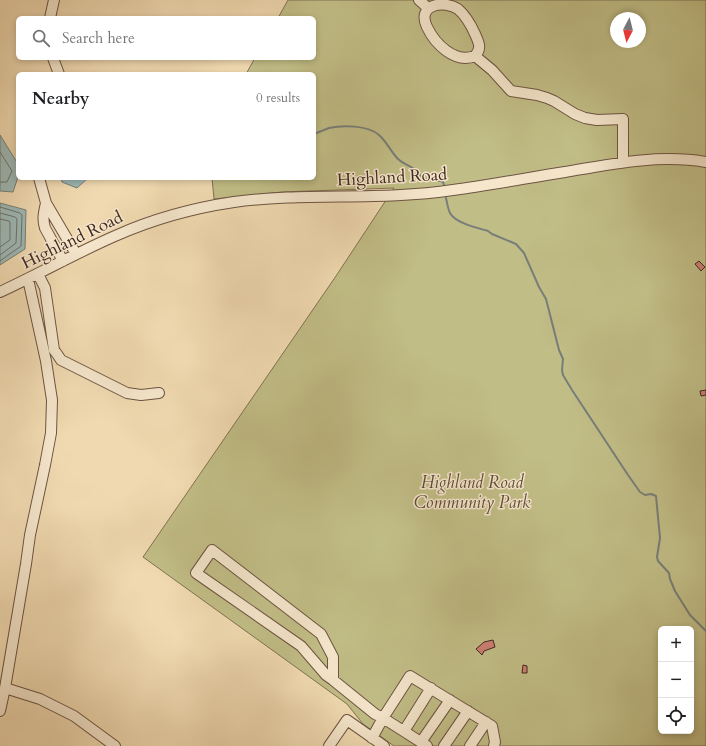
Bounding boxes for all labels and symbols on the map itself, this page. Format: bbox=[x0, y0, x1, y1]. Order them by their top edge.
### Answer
north arrow bbox=[610, 12, 646, 48]
street label: Highland Road bbox=[336, 163, 448, 191]
street label: Highland Road bbox=[17, 206, 127, 274]
park label: Highland Road Community Park bbox=[414, 471, 531, 514]

